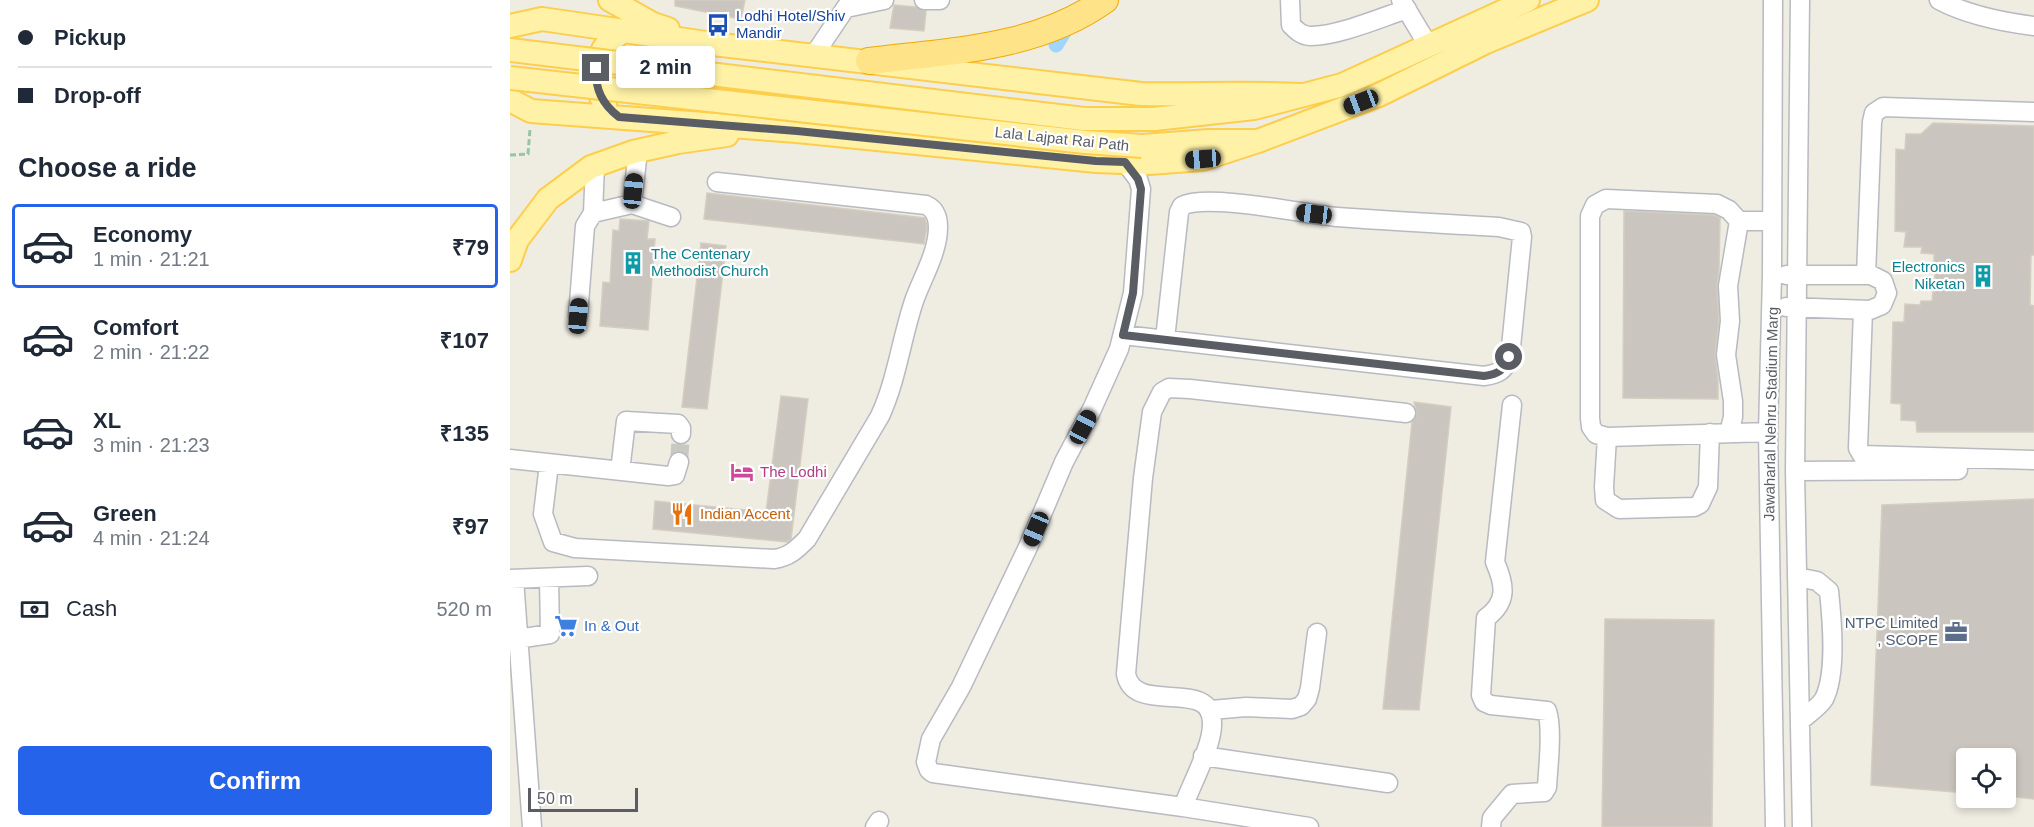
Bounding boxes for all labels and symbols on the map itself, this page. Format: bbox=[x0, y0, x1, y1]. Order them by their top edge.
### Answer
place label: Lodhi Hotel/Shiv Mandir bbox=[736, 7, 846, 41]
bus stop icon: Lodhi Hotel/Shiv Mandir bbox=[705, 12, 731, 38]
callout: 2 min bbox=[617, 47, 716, 89]
route end bbox=[582, 54, 609, 81]
car bbox=[1341, 87, 1381, 117]
street label: Lala Lajpat Rai Path bbox=[994, 123, 1130, 154]
car bbox=[1184, 149, 1222, 169]
car bbox=[622, 172, 644, 210]
car bbox=[1295, 203, 1333, 225]
place label: The Centenary Methodist Church bbox=[651, 245, 769, 279]
building icon: The Centenary Methodist Church bbox=[620, 250, 646, 276]
place label: Electronics Niketan bbox=[1892, 258, 1965, 292]
building icon: Electronics Niketan bbox=[1970, 263, 1996, 289]
car bbox=[567, 297, 589, 335]
street label: Jawaharlal Nehru Stadium Marg bbox=[1760, 307, 1781, 521]
route start bbox=[1495, 343, 1522, 370]
car bbox=[1067, 407, 1099, 447]
hotel icon: The Lodhi bbox=[729, 459, 755, 485]
place label: The Lodhi bbox=[760, 463, 827, 480]
restaurant icon: Indian Accent bbox=[669, 501, 695, 527]
place label: Indian Accent bbox=[700, 505, 791, 522]
car bbox=[1021, 509, 1051, 549]
supermarket icon: In & Out bbox=[553, 613, 579, 639]
place label: NTPC Limited , SCOPE bbox=[1845, 614, 1938, 648]
place label: In & Out bbox=[584, 617, 640, 634]
office icon: NTPC Limited , SCOPE bbox=[1943, 619, 1969, 645]
scale bar bbox=[528, 785, 638, 812]

